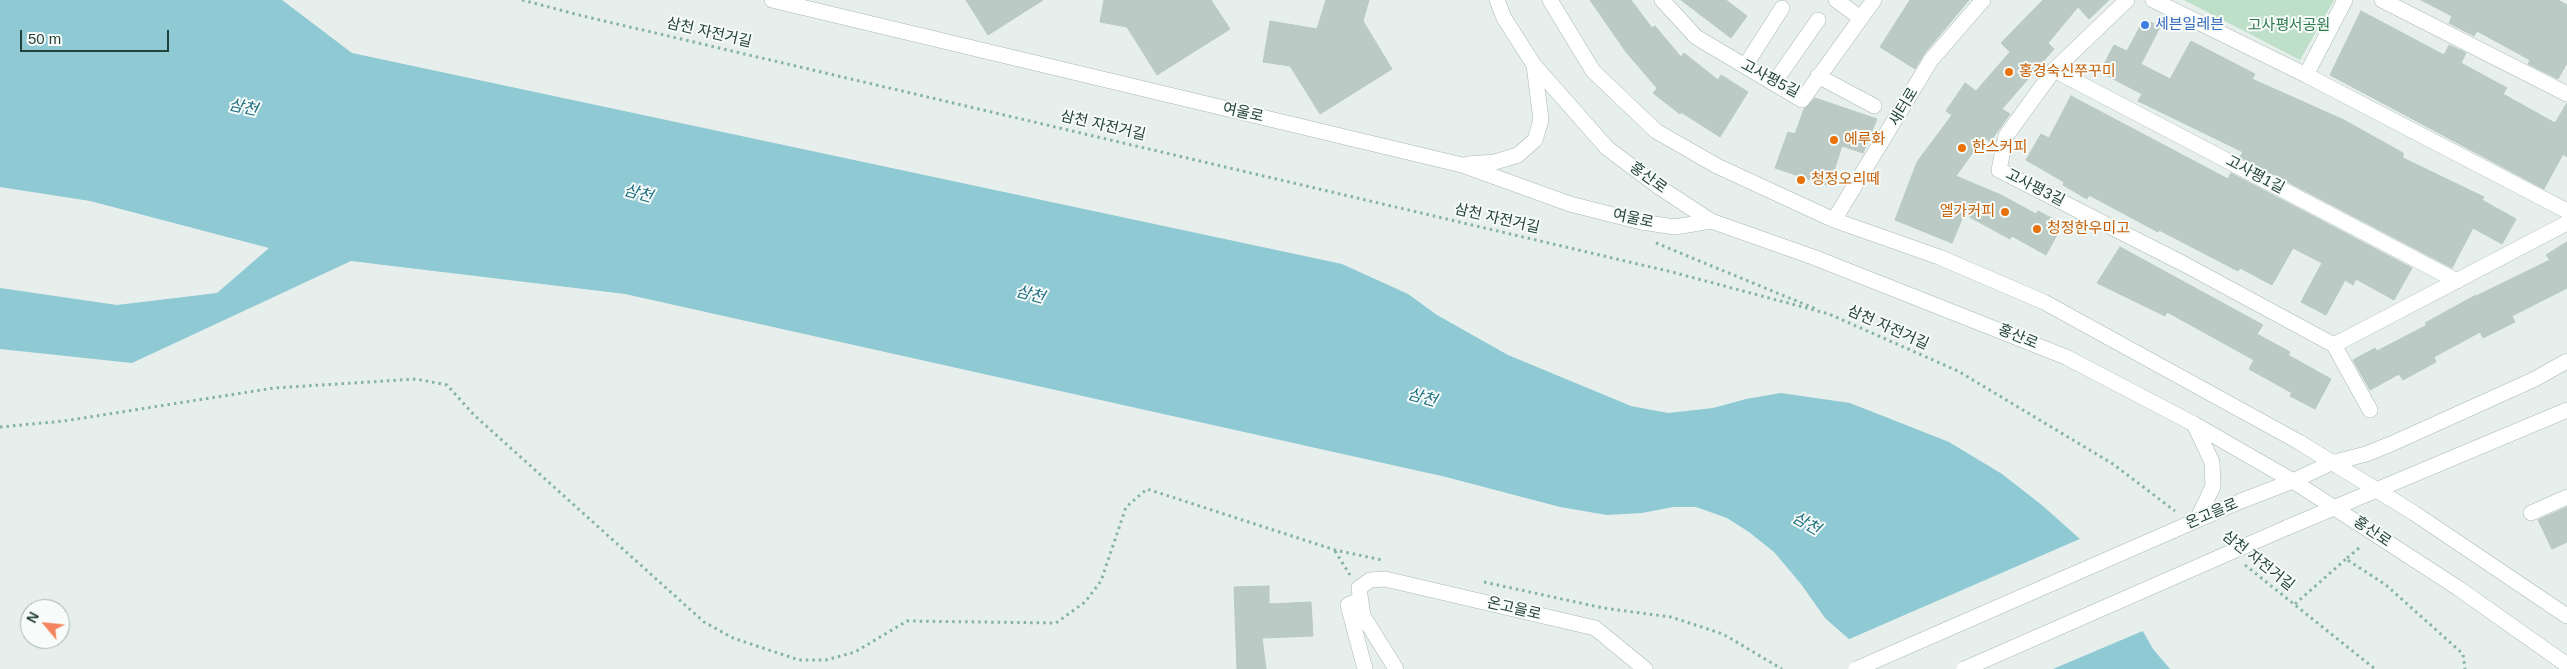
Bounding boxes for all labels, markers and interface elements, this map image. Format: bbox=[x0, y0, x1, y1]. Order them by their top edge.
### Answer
street label: 삼천 자전거길 bbox=[665, 14, 753, 52]
place label: 세븐일레븐 bbox=[2155, 16, 2224, 34]
park label: 고사평서공원 bbox=[2248, 17, 2330, 35]
marker: 세븐일레븐 bbox=[2139, 19, 2151, 31]
scale bar bbox=[22, 20, 171, 52]
text: 50 m bbox=[28, 30, 61, 47]
street label: 고사평5길 bbox=[1738, 56, 1802, 102]
place label: 홍경숙신쭈꾸미 bbox=[2019, 63, 2116, 81]
marker: 홍경숙신쭈꾸미 bbox=[2003, 66, 2015, 78]
street label: 새터로 bbox=[1886, 85, 1922, 129]
water label: 삼천 bbox=[227, 96, 259, 120]
street label: 여울로 bbox=[1221, 100, 1265, 126]
street label: 삼천 자전거길 bbox=[1059, 107, 1147, 145]
place label: 에루화 bbox=[1844, 131, 1885, 149]
marker: 에루화 bbox=[1828, 134, 1840, 146]
place label: 한스커피 bbox=[1972, 139, 2027, 157]
marker: 한스커피 bbox=[1956, 142, 1968, 154]
street label: 고사평1길 bbox=[2223, 152, 2287, 198]
street label: 홍산로 bbox=[1626, 159, 1670, 197]
street label: 고사평3길 bbox=[2003, 166, 2067, 210]
place label: 청정오리떼 bbox=[1811, 171, 1880, 189]
marker: 청정오리떼 bbox=[1795, 174, 1807, 186]
water label: 삼천 bbox=[621, 181, 655, 207]
street label: 삼천 자전거길 bbox=[1453, 200, 1541, 238]
place label: 엘가커피 bbox=[1940, 203, 1995, 221]
street label: 여울로 bbox=[1611, 206, 1655, 232]
marker: 엘가커피 bbox=[1999, 206, 2011, 218]
place label: 청정한우미고 bbox=[2047, 220, 2130, 238]
marker: 청정한우미고 bbox=[2031, 223, 2043, 235]
water label: 삼천 bbox=[1013, 282, 1047, 308]
street label: 삼천 자전거길 bbox=[1845, 302, 1931, 354]
street label: 홍산로 bbox=[1995, 321, 2041, 353]
water label: 삼천 bbox=[1405, 385, 1439, 411]
street label: 온고을로 bbox=[2183, 495, 2241, 533]
water label: 삼천 bbox=[1788, 508, 1824, 540]
street label: 홍산로 bbox=[2350, 513, 2394, 551]
street label: 삼천 자전거길 bbox=[2218, 527, 2298, 595]
street label: 온고을로 bbox=[1485, 594, 1543, 624]
north arrow bbox=[20, 599, 70, 649]
text: N bbox=[23, 609, 42, 626]

